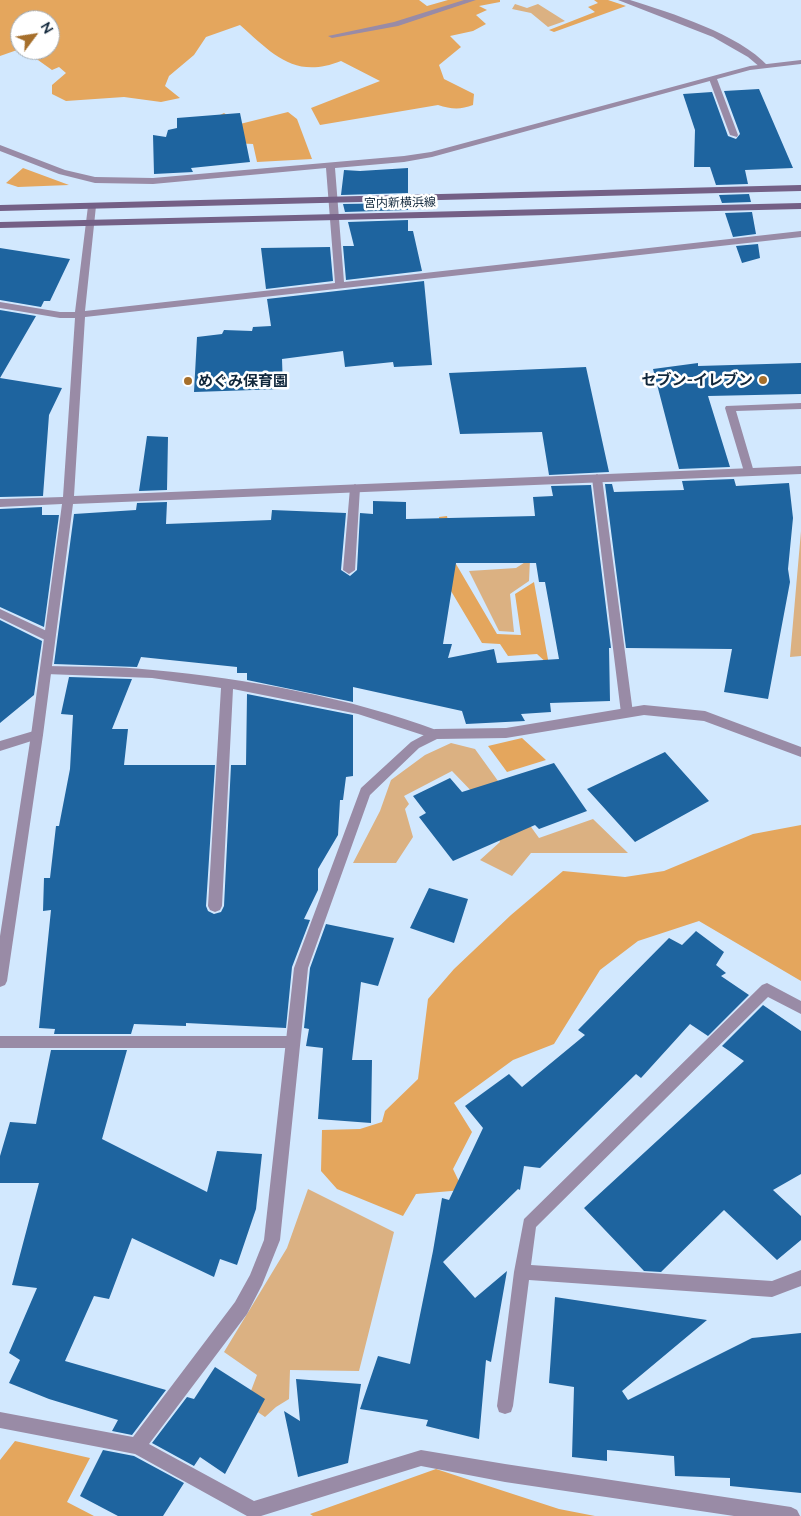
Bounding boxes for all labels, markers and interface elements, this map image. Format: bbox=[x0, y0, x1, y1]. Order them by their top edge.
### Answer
north arrow bbox=[10, 10, 60, 60]
text: N bbox=[37, 19, 57, 37]
street label: 宮内新横浜線 bbox=[364, 195, 436, 211]
place label: セブン-イレブン bbox=[641, 371, 753, 389]
place label: めぐみ保育園 bbox=[198, 372, 288, 390]
marker: セブン-イレブン bbox=[757, 374, 769, 386]
marker: めぐみ保育園 bbox=[182, 375, 194, 387]

